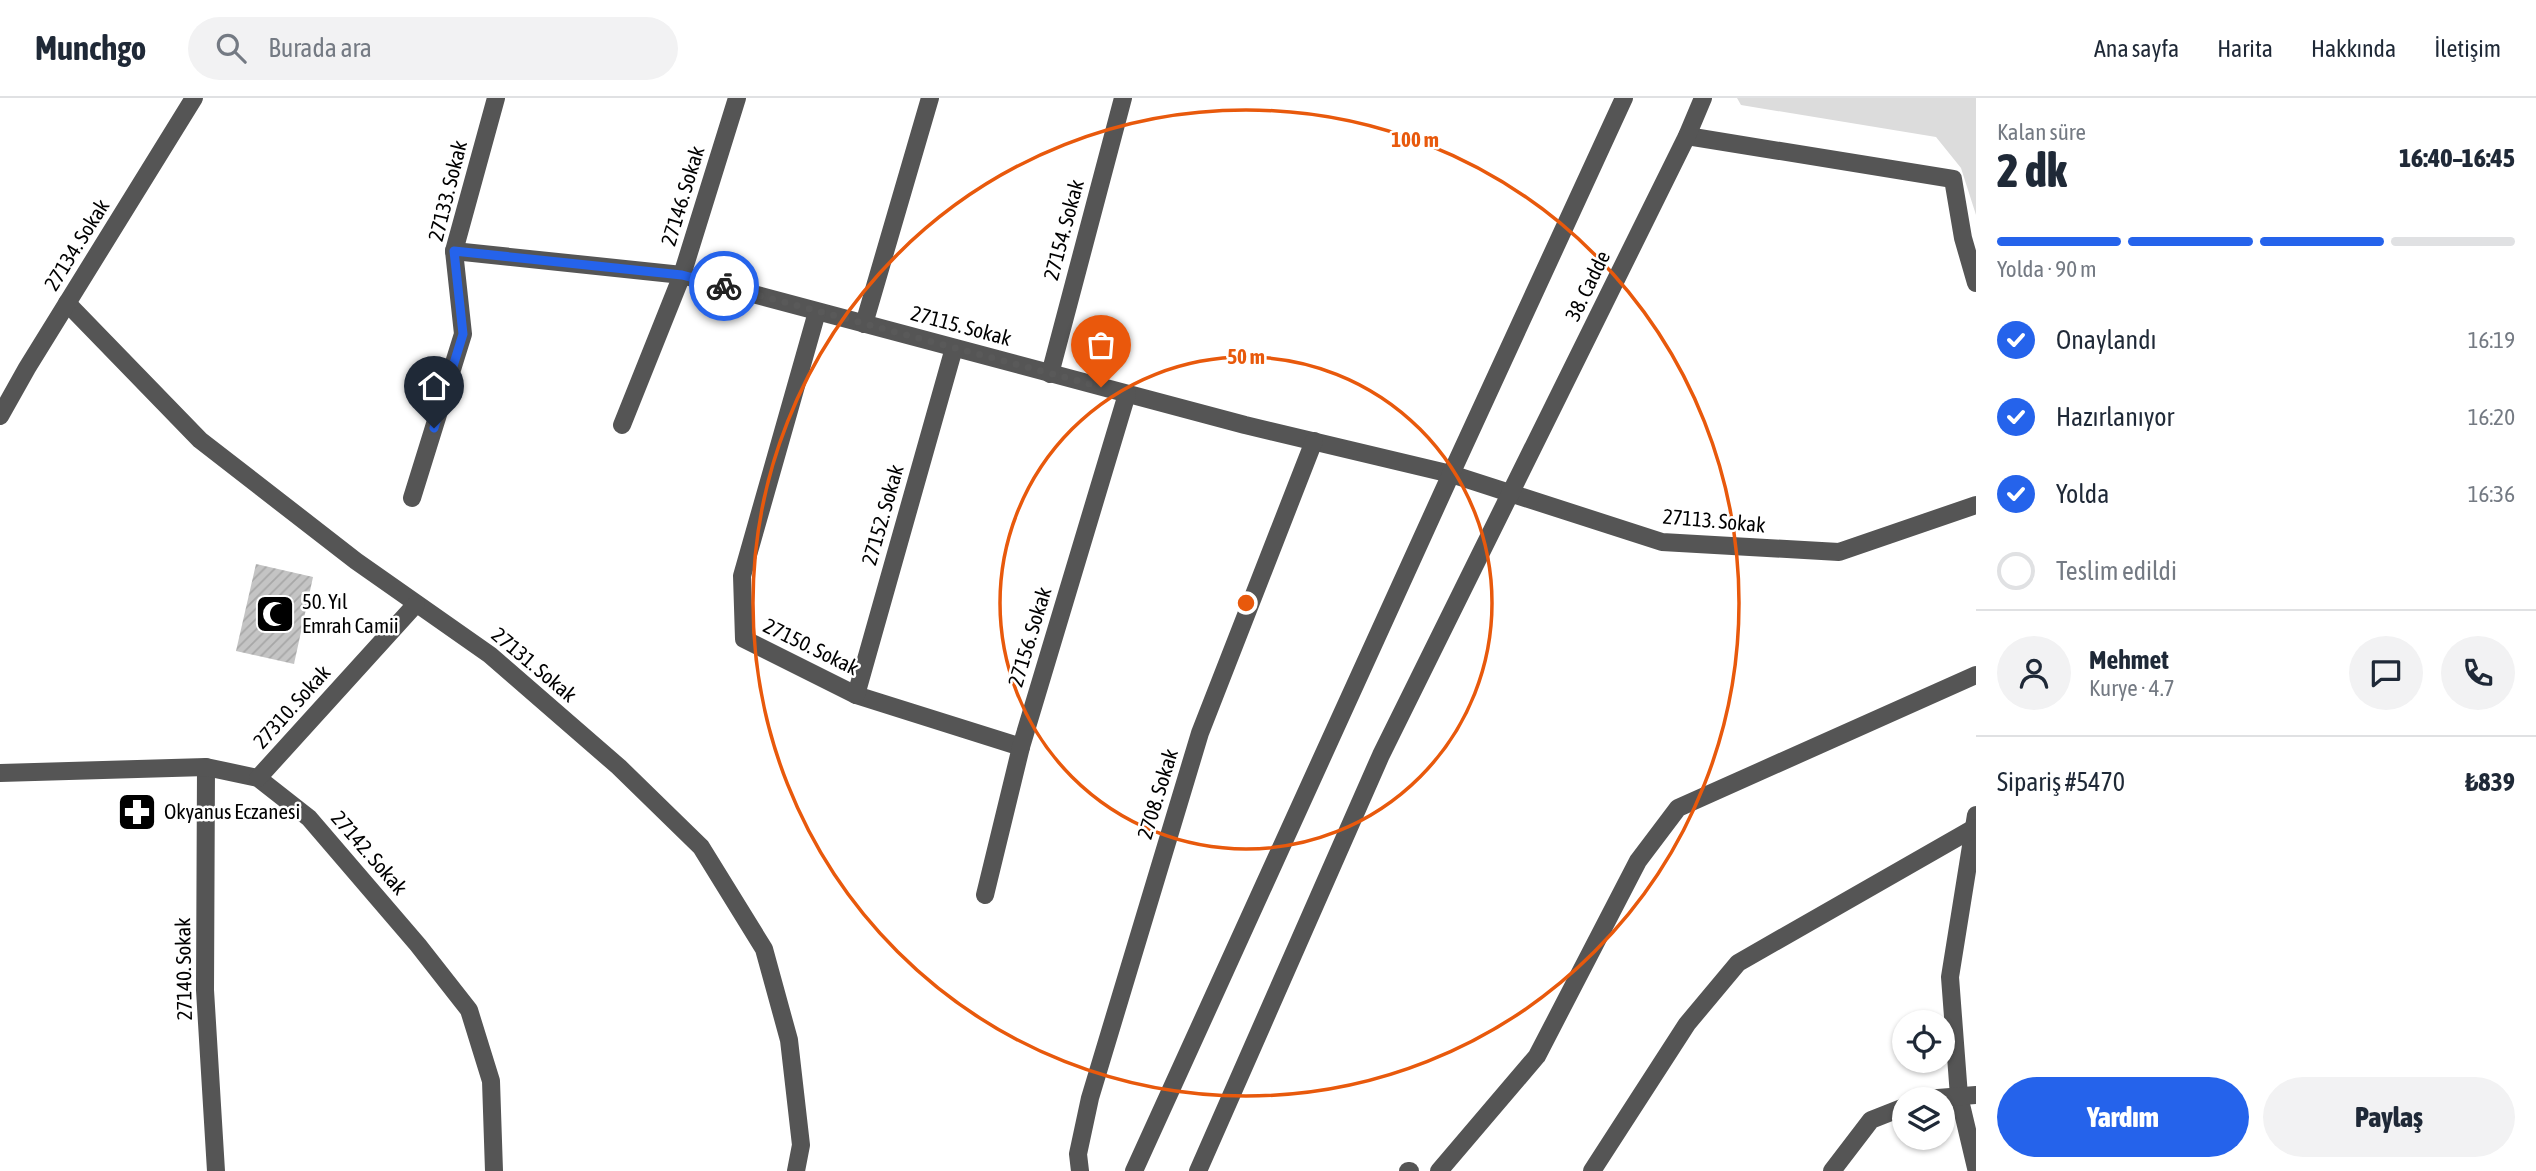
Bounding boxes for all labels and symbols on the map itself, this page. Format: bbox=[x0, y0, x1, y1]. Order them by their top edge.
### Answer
text: 100 m bbox=[1391, 127, 1439, 151]
street label: 27133. Sokak bbox=[423, 138, 471, 244]
street label: 27146. Sokak bbox=[656, 143, 709, 248]
street label: 27154. Sokak bbox=[1038, 177, 1088, 283]
street label: 27134. Sokak bbox=[39, 194, 114, 294]
street label: 38. Cadde bbox=[1560, 247, 1614, 325]
courier bbox=[689, 251, 759, 321]
street label: 27115. Sokak bbox=[908, 300, 1014, 350]
pin bbox=[1071, 315, 1131, 387]
text: 50 m bbox=[1227, 344, 1265, 368]
pin bbox=[404, 356, 464, 428]
street label: 27152. Sokak bbox=[856, 462, 908, 567]
street label: 27113. Sokak bbox=[1662, 504, 1766, 536]
street label: 27156. Sokak bbox=[1003, 584, 1056, 689]
place label: 50. Yıl Emrah Camii bbox=[302, 589, 399, 637]
centre of rings bbox=[1234, 591, 1258, 615]
mosque icon: 50. Yıl Emrah Camii bbox=[254, 593, 296, 635]
street label: 27150. Sokak bbox=[760, 613, 863, 679]
street label: 27131. Sokak bbox=[488, 622, 582, 706]
street label: 27310. Sokak bbox=[248, 660, 335, 753]
street label: 2708. Sokak bbox=[1132, 746, 1182, 842]
pharmacy icon: Okyanus Eczanesi bbox=[116, 791, 158, 833]
place label: Okyanus Eczanesi bbox=[164, 799, 300, 823]
street label: 27142. Sokak bbox=[327, 806, 413, 899]
street label: 27140. Sokak bbox=[170, 917, 196, 1021]

